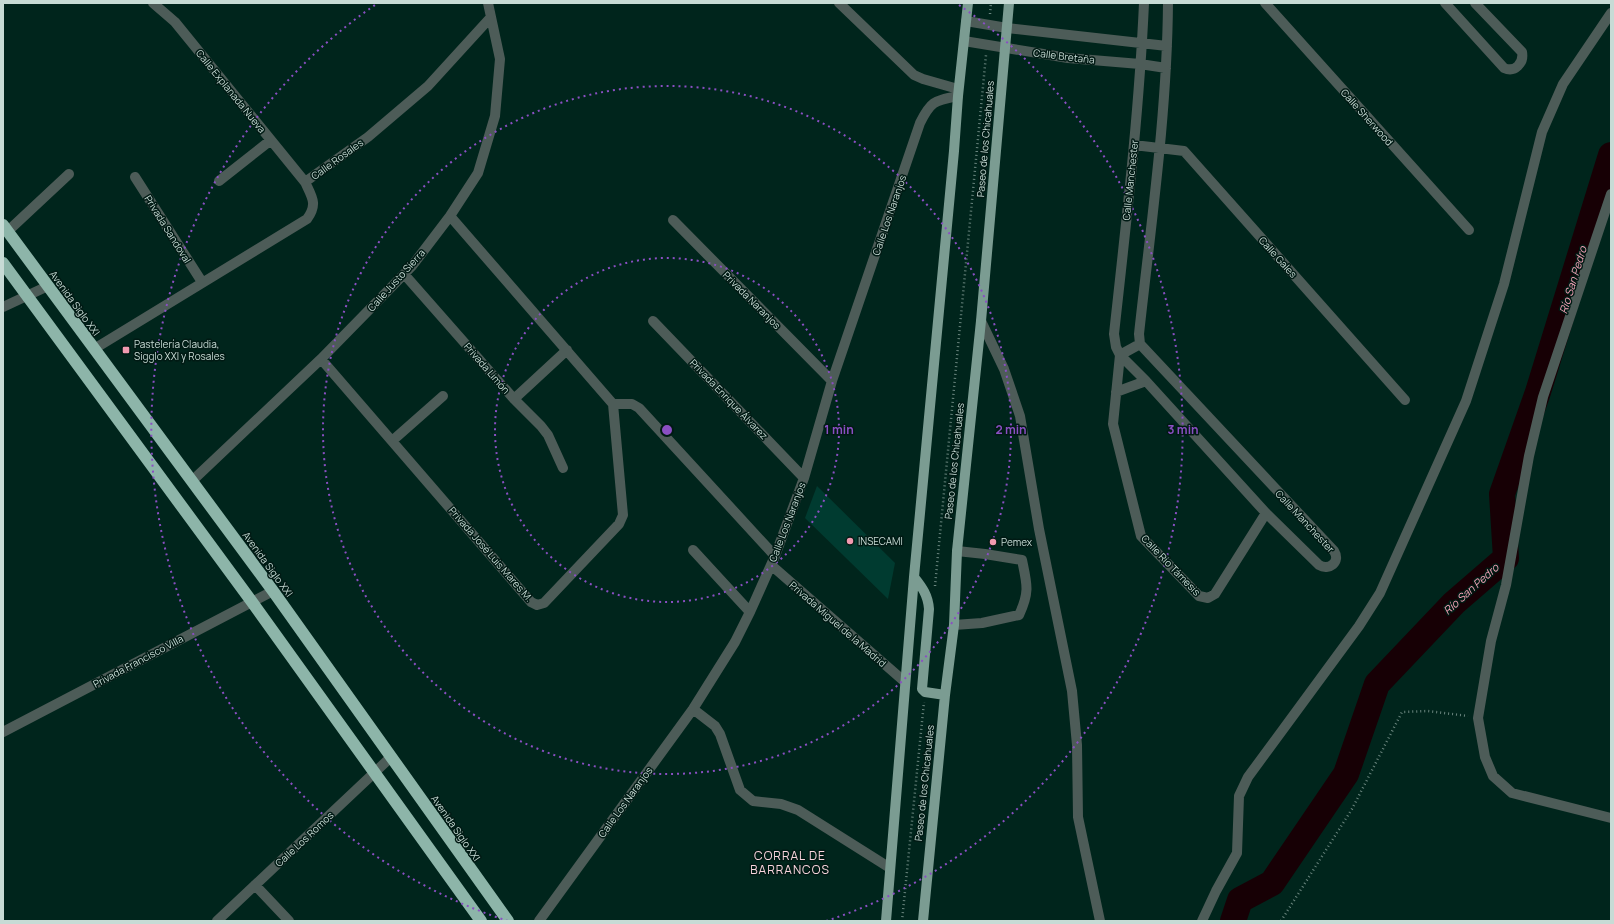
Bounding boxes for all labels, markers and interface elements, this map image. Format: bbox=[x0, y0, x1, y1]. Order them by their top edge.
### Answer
street label: Calle Bretaña bbox=[1032, 45, 1096, 67]
street label: Calle Explanada Nueva bbox=[193, 46, 269, 136]
street label: Paseo de los Chicahuales bbox=[973, 80, 997, 198]
street label: Calle Sherwood bbox=[1338, 86, 1396, 148]
street label: Calle Rosales bbox=[308, 135, 366, 183]
street label: Calle Manchester bbox=[1119, 139, 1141, 221]
street label: Calle Los Naranjos bbox=[869, 173, 909, 257]
street label: Privada Sandoval bbox=[141, 192, 195, 266]
street label: Calle Gales bbox=[1256, 233, 1300, 281]
water label: Río San Pedro bbox=[1555, 243, 1590, 315]
street label: Calle Justo Sierra bbox=[364, 246, 428, 314]
street label: Avenida Siglo XXI bbox=[47, 268, 103, 338]
street label: Privada Naranjos bbox=[720, 268, 784, 332]
place label: Pastelería Claudia, Sigglo XXI y Rosales bbox=[134, 337, 225, 363]
street label: Privada Limón bbox=[461, 339, 513, 397]
marker: Pastelería Claudia, Sigglo XXI y Rosales bbox=[121, 345, 131, 355]
street label: Privada Enrique Álvarez bbox=[687, 356, 771, 442]
street label: Paseo de los Chicahuales bbox=[941, 402, 967, 520]
text: 1 min bbox=[824, 421, 854, 438]
text: 2 min bbox=[995, 421, 1027, 438]
text: 3 min bbox=[1167, 421, 1199, 438]
centre of rings bbox=[660, 423, 674, 437]
street label: Calle Los Naranjos bbox=[765, 480, 809, 564]
street label: Calle Manchester bbox=[1272, 487, 1338, 556]
street label: Privada José Luis Mares M. bbox=[446, 504, 536, 604]
street label: Avenida Siglo XXI bbox=[240, 529, 296, 599]
street label: Calle Río Támesis bbox=[1138, 531, 1204, 599]
place label: INSECAMI bbox=[858, 534, 903, 548]
place label: Pemex bbox=[1001, 535, 1033, 549]
marker: INSECAMI bbox=[845, 536, 855, 546]
marker: Pemex bbox=[988, 537, 998, 547]
water label: Río San Pedro bbox=[1440, 559, 1503, 618]
street label: Privada Miguel de la Madrid bbox=[787, 578, 889, 670]
street label: Privada Francisco Villa bbox=[90, 631, 186, 691]
street label: Paseo de los Chicahuales bbox=[911, 724, 937, 842]
street label: Calle Los Naranjos bbox=[595, 764, 655, 840]
street label: Avenida Siglo XXI bbox=[428, 792, 484, 864]
street label: Calle Los Romos bbox=[272, 808, 336, 870]
district label: CORRAL DE BARRANCOS bbox=[750, 847, 830, 878]

